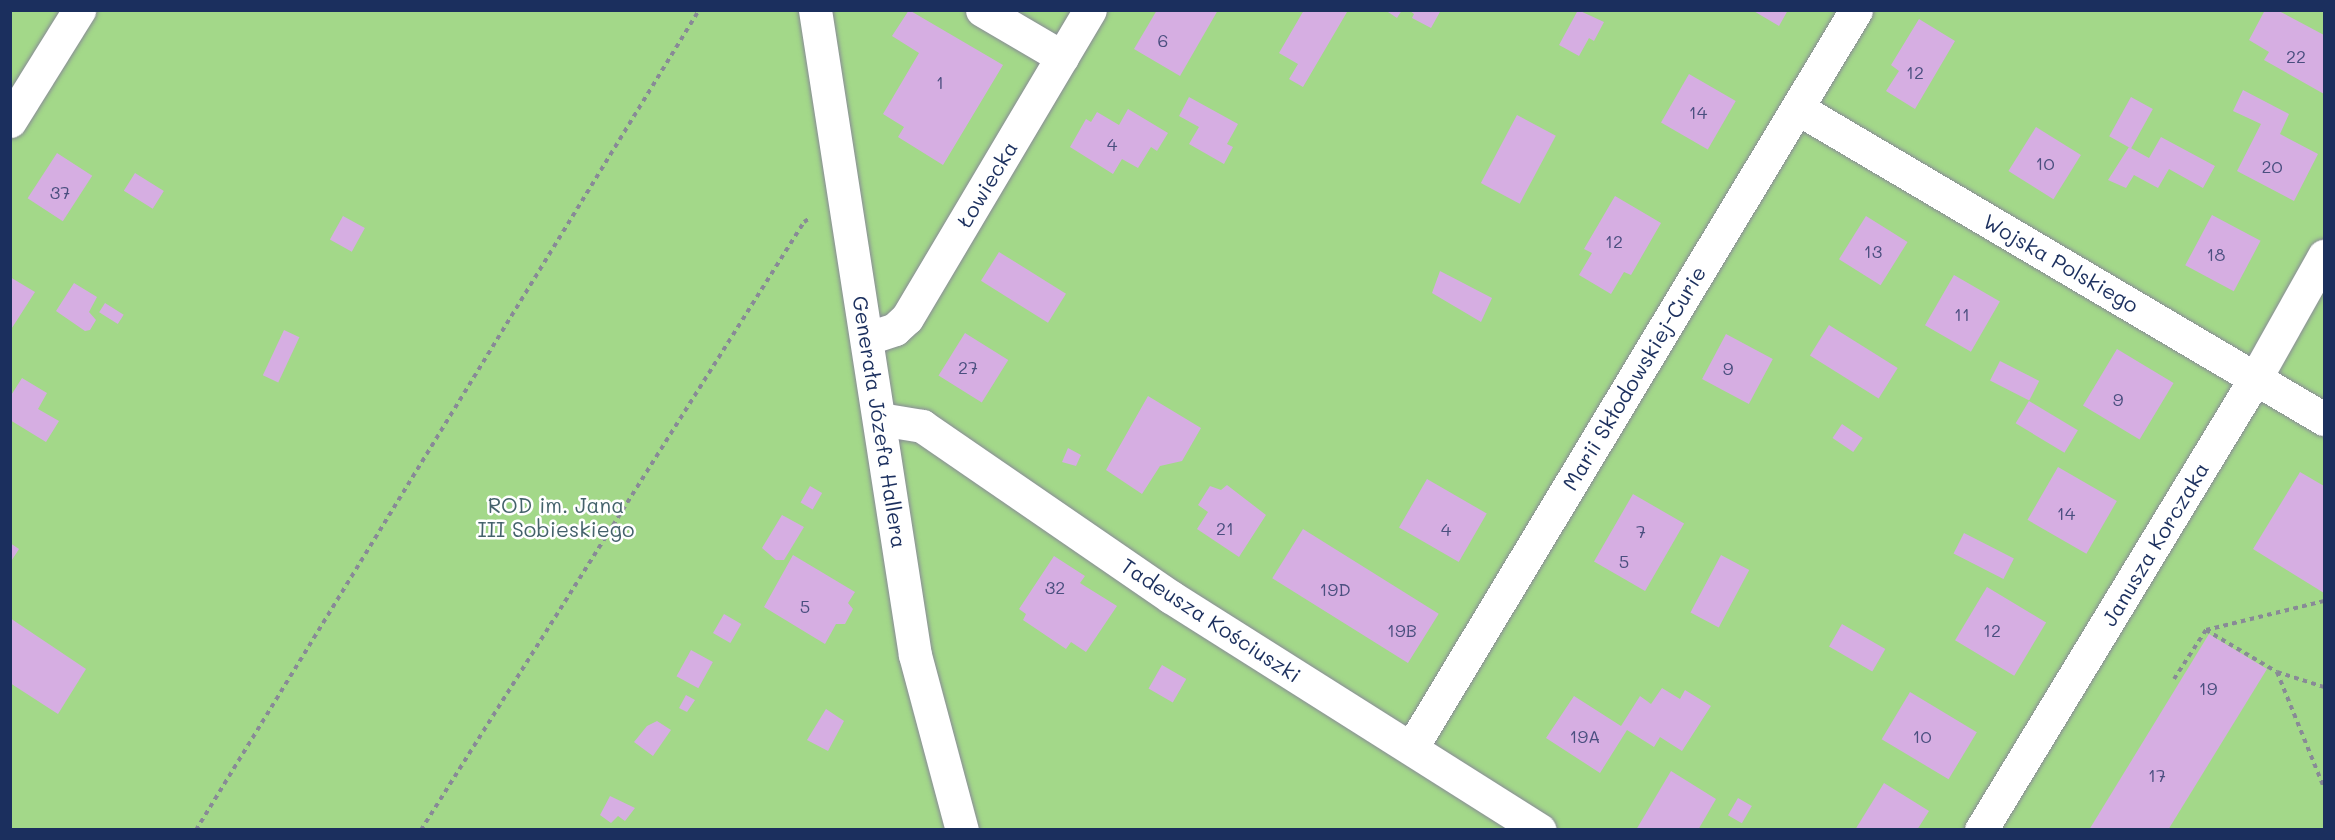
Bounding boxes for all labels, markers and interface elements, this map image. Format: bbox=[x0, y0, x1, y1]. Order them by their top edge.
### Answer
house number: 6 bbox=[1158, 29, 1168, 51]
house number: 22 bbox=[2286, 45, 2306, 67]
house number: 12 bbox=[1906, 61, 1924, 83]
house number: 1 bbox=[936, 71, 944, 93]
house number: 14 bbox=[1689, 101, 1707, 123]
house number: 4 bbox=[1107, 133, 1117, 155]
street label: Łowiecka bbox=[952, 136, 1022, 232]
house number: 10 bbox=[2035, 152, 2055, 174]
house number: 20 bbox=[2261, 155, 2283, 177]
house number: 37 bbox=[50, 181, 70, 203]
street label: Wojska Polskiego bbox=[1979, 208, 2143, 318]
house number: 12 bbox=[1605, 230, 1623, 252]
house number: 13 bbox=[1864, 240, 1882, 262]
house number: 18 bbox=[2207, 243, 2225, 265]
street label: Marii Skłodowskiej-Curie bbox=[1557, 261, 1711, 495]
street label: Generała Józefa Hallera bbox=[848, 294, 912, 550]
house number: 11 bbox=[1954, 303, 1970, 325]
house number: 27 bbox=[958, 356, 978, 378]
house number: 9 bbox=[1723, 357, 1733, 379]
house number: 9 bbox=[2113, 388, 2123, 410]
street label: Janusza Korczaka bbox=[2096, 458, 2214, 630]
park label: ROD im. Jana III Sobieskiego bbox=[478, 492, 634, 542]
house number: 14 bbox=[2057, 502, 2075, 524]
house number: 21 bbox=[1216, 517, 1234, 539]
house number: 4 bbox=[1441, 518, 1451, 540]
house number: 7 bbox=[1636, 520, 1646, 542]
house number: 5 bbox=[1619, 550, 1629, 572]
street label: Tadeusza Kościuszki bbox=[1116, 552, 1306, 688]
house number: 32 bbox=[1045, 576, 1065, 598]
house number: 19D bbox=[1319, 578, 1351, 600]
house number: 5 bbox=[800, 595, 810, 617]
house number: 19B bbox=[1387, 619, 1417, 641]
house number: 12 bbox=[1983, 619, 2001, 641]
house number: 19 bbox=[2199, 677, 2217, 699]
house number: 19A bbox=[1569, 725, 1601, 747]
house number: 10 bbox=[1912, 725, 1932, 747]
house number: 17 bbox=[2148, 764, 2166, 786]

